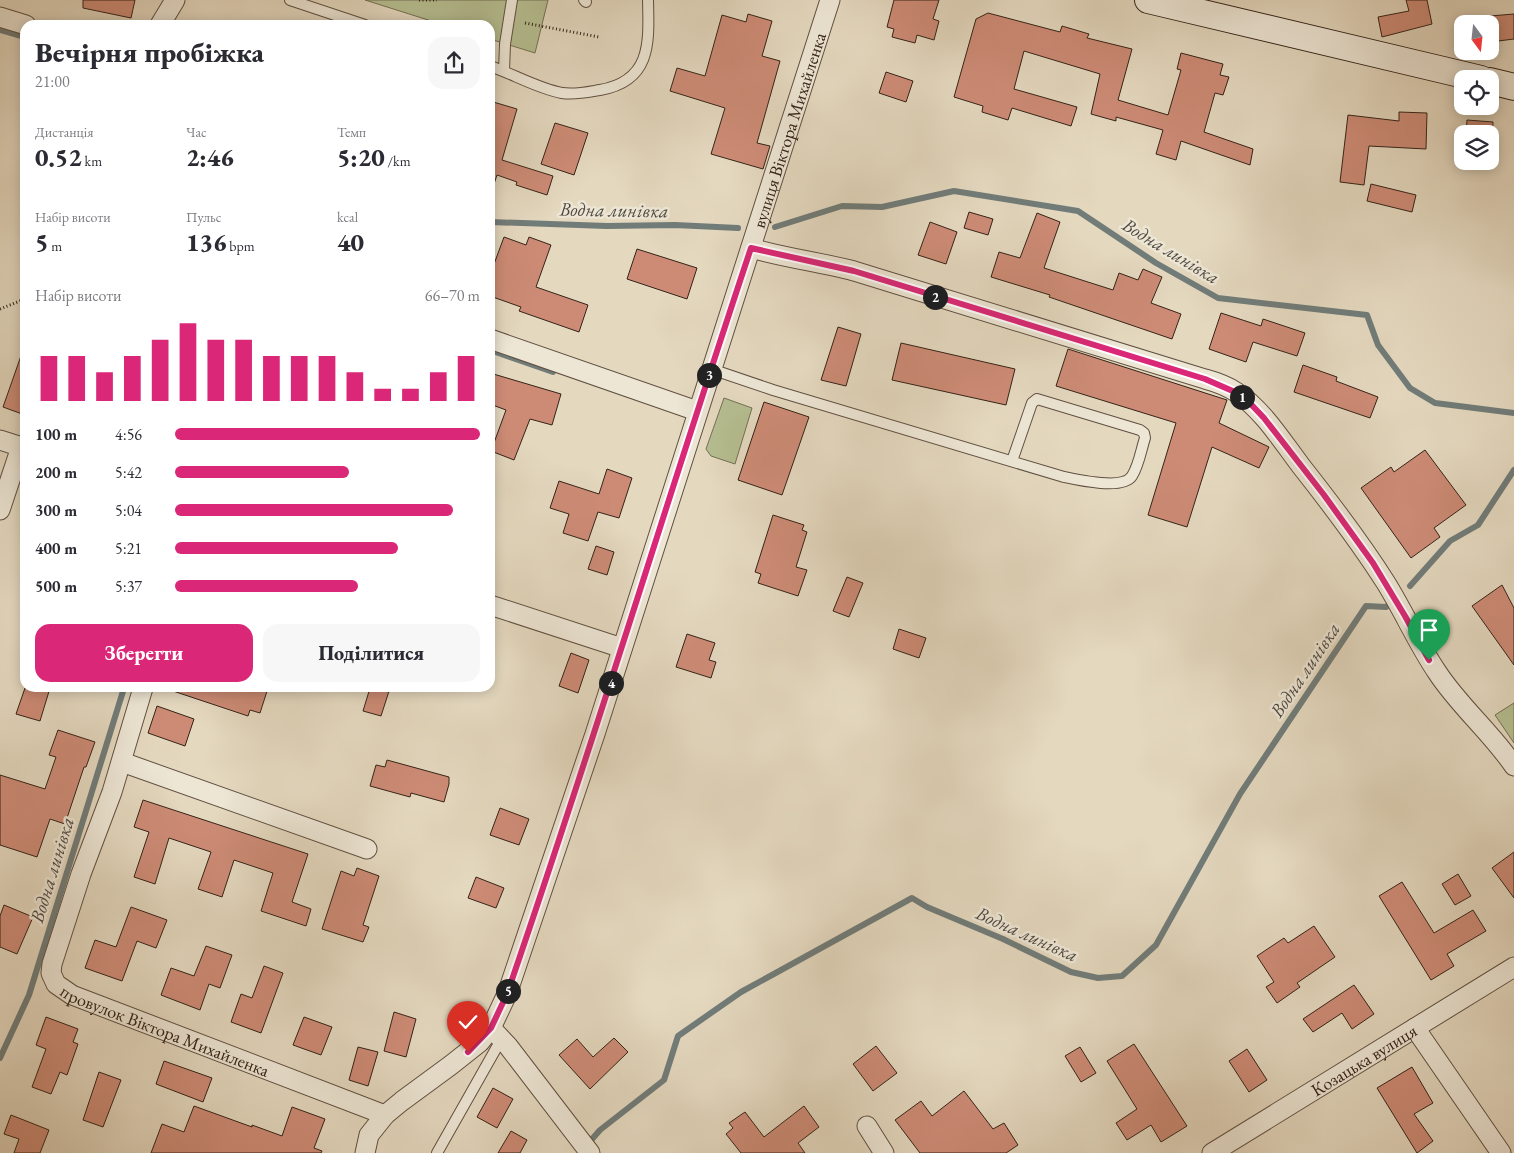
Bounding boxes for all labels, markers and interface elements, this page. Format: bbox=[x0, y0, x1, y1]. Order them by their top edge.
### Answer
north arrow bbox=[1454, 15, 1499, 60]
map controls bbox=[1454, 15, 1499, 170]
street label: вулиця Віктора Михайленка bbox=[746, 28, 831, 231]
text: Вечірня пробіжка bbox=[35, 34, 264, 70]
button: share bbox=[428, 37, 480, 89]
button: locate bbox=[1454, 70, 1499, 115]
text: 21:00 bbox=[35, 71, 70, 92]
text: Дистанція bbox=[35, 123, 93, 141]
text: Час bbox=[186, 123, 207, 141]
text: Темп bbox=[337, 123, 366, 141]
button: layers bbox=[1454, 125, 1499, 170]
text: 0.52 bbox=[35, 141, 82, 173]
text: 2:46 bbox=[186, 141, 234, 173]
text: 5:20 bbox=[337, 141, 385, 173]
text: km bbox=[82, 152, 102, 170]
text: /km bbox=[385, 152, 411, 170]
water label: Водна линівка bbox=[558, 197, 669, 223]
text: Набір висоти bbox=[35, 208, 111, 226]
text: Пульс bbox=[186, 208, 221, 226]
text: kcal bbox=[337, 208, 358, 226]
water label: Водна линівка bbox=[1117, 212, 1224, 290]
text: 5 bbox=[35, 226, 49, 258]
text: 136 bbox=[186, 226, 227, 258]
text: 40 bbox=[337, 226, 364, 258]
text: m bbox=[49, 237, 62, 255]
text: bpm bbox=[227, 237, 255, 255]
pin: 2 bbox=[922, 284, 948, 310]
text: Набір висоти bbox=[35, 285, 121, 306]
text: 66–70 m bbox=[425, 285, 480, 306]
text: 2 bbox=[932, 288, 939, 306]
pin: 3 bbox=[696, 362, 722, 388]
text: 3 bbox=[706, 366, 713, 384]
pin: 1 bbox=[1230, 384, 1254, 410]
text: 1 bbox=[1239, 388, 1246, 406]
text: 100 m bbox=[35, 424, 77, 445]
text: 4:56 bbox=[115, 424, 142, 445]
text: 200 m bbox=[35, 462, 77, 483]
text: 5:42 bbox=[115, 462, 142, 483]
text: 300 m bbox=[35, 500, 77, 521]
text: 5:04 bbox=[115, 500, 142, 521]
text: 400 m bbox=[35, 538, 77, 559]
text: 5:21 bbox=[115, 538, 142, 559]
text: 500 m bbox=[35, 576, 77, 597]
text: 5:37 bbox=[115, 576, 142, 597]
pin bbox=[1408, 609, 1450, 660]
icon: arrive bbox=[1415, 616, 1443, 644]
water label: Водна линівка bbox=[1264, 618, 1346, 723]
button: Зберегти bbox=[35, 624, 253, 682]
button: Поділитися bbox=[263, 624, 480, 682]
pin: 4 bbox=[598, 670, 624, 696]
text: 4 bbox=[608, 674, 615, 692]
water label: Водна линівка bbox=[24, 814, 80, 927]
water label: Водна линівка bbox=[971, 900, 1082, 968]
pin: 5 bbox=[496, 978, 520, 1004]
street label: провулок Віктора Михайленка bbox=[56, 979, 274, 1081]
text: 5 bbox=[505, 982, 512, 1000]
pin bbox=[447, 1001, 489, 1052]
icon: check bbox=[454, 1008, 482, 1036]
street label: Козацька вулиця bbox=[1306, 1018, 1421, 1101]

